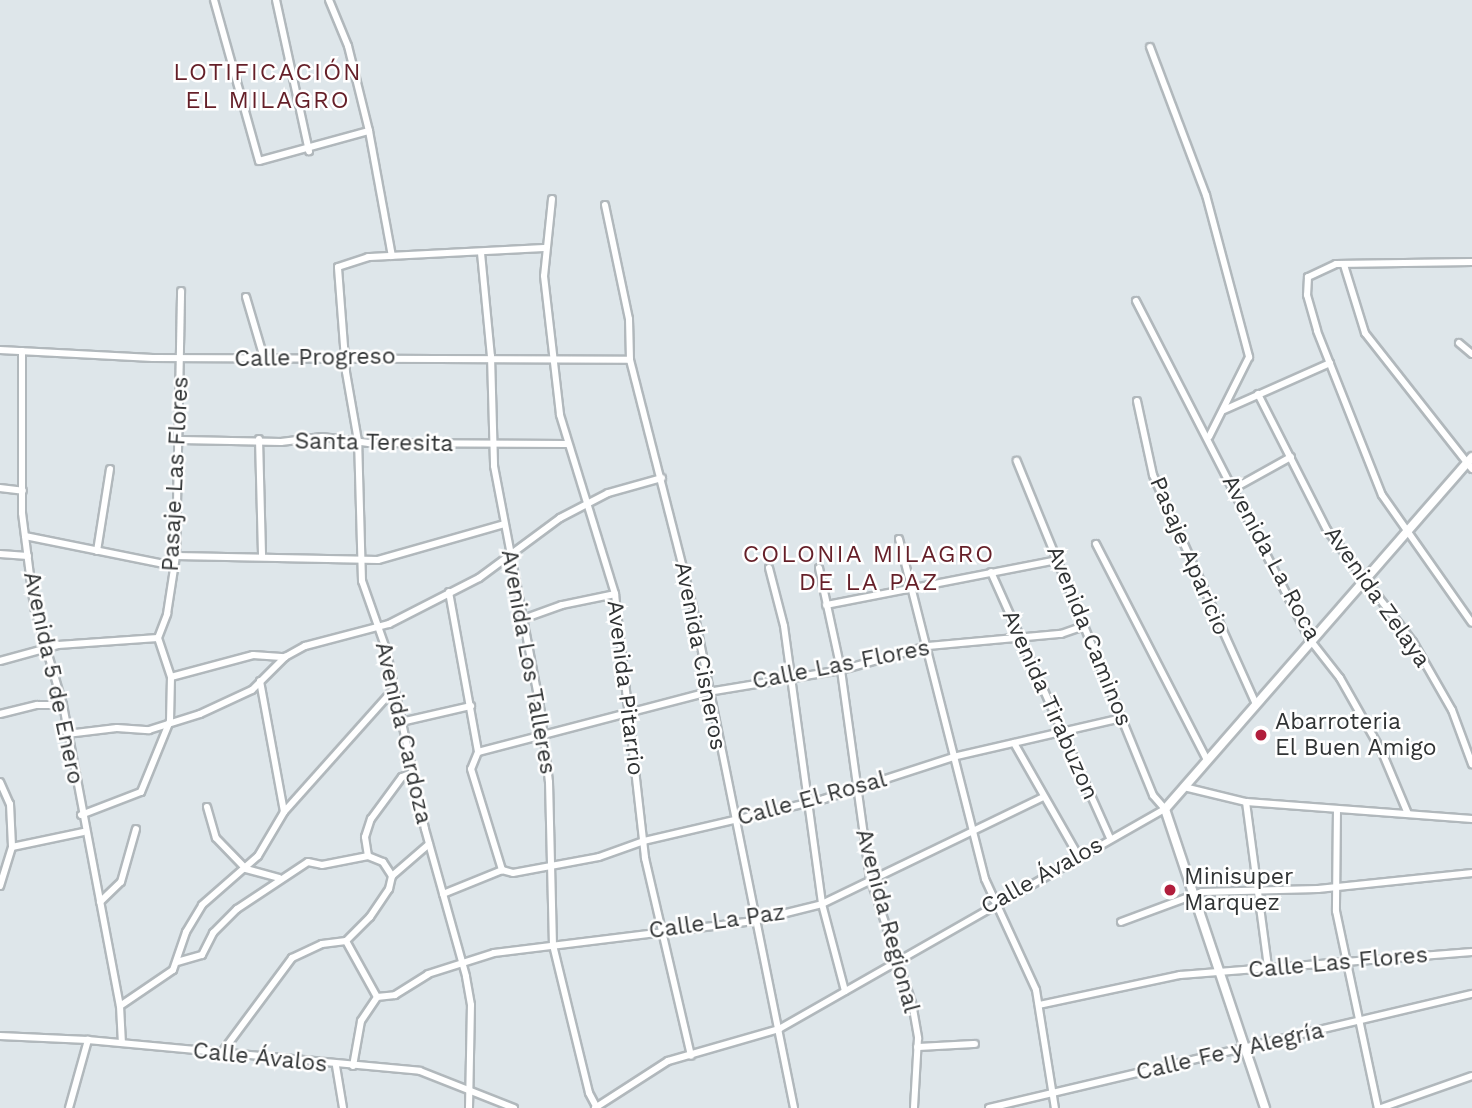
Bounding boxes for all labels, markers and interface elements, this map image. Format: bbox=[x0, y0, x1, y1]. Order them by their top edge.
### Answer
district label: LOTIFICACIÓN EL MILAGRO bbox=[175, 59, 361, 115]
street label: Calle Progreso bbox=[234, 343, 396, 373]
street label: Pasaje Las Flores bbox=[157, 376, 195, 572]
street label: Santa Teresita bbox=[294, 428, 454, 458]
street label: Avenida La Roca bbox=[1216, 470, 1326, 646]
street label: Pasaje Aparicio bbox=[1143, 472, 1235, 640]
street label: Avenida Zelaya bbox=[1318, 521, 1436, 673]
district label: COLONIA MILAGRO DE LA PAZ bbox=[744, 541, 994, 597]
street label: Avenida Caminos bbox=[1040, 542, 1138, 730]
street label: Avenida Los Talleres bbox=[495, 547, 561, 777]
street label: Avenida Cisneros bbox=[668, 559, 732, 753]
street label: Avenida 5 de Enero bbox=[17, 569, 89, 787]
street label: Avenida Pitarrio bbox=[601, 599, 649, 777]
street label: Avenida Tirabuzon bbox=[996, 605, 1104, 805]
street label: Calle Las Flores bbox=[750, 634, 932, 696]
street label: Avenida Cardoza bbox=[369, 639, 437, 827]
place label: Abarroteria El Buen Amigo bbox=[1275, 708, 1438, 762]
marker: Abarroteria El Buen Amigo bbox=[1253, 727, 1269, 743]
street label: Calle El Rosal bbox=[734, 766, 890, 832]
street label: Avenida Regional bbox=[849, 826, 925, 1016]
street label: Calle Ávalos bbox=[976, 831, 1108, 921]
place label: Minisuper Marquez bbox=[1184, 863, 1294, 917]
marker: Minisuper Marquez bbox=[1162, 882, 1178, 898]
street label: Calle La Paz bbox=[647, 899, 787, 945]
street label: Calle Las Flores bbox=[1247, 941, 1429, 985]
street label: Calle Fe y Alegría bbox=[1132, 1017, 1328, 1087]
street label: Calle Ávalos bbox=[191, 1037, 329, 1079]

